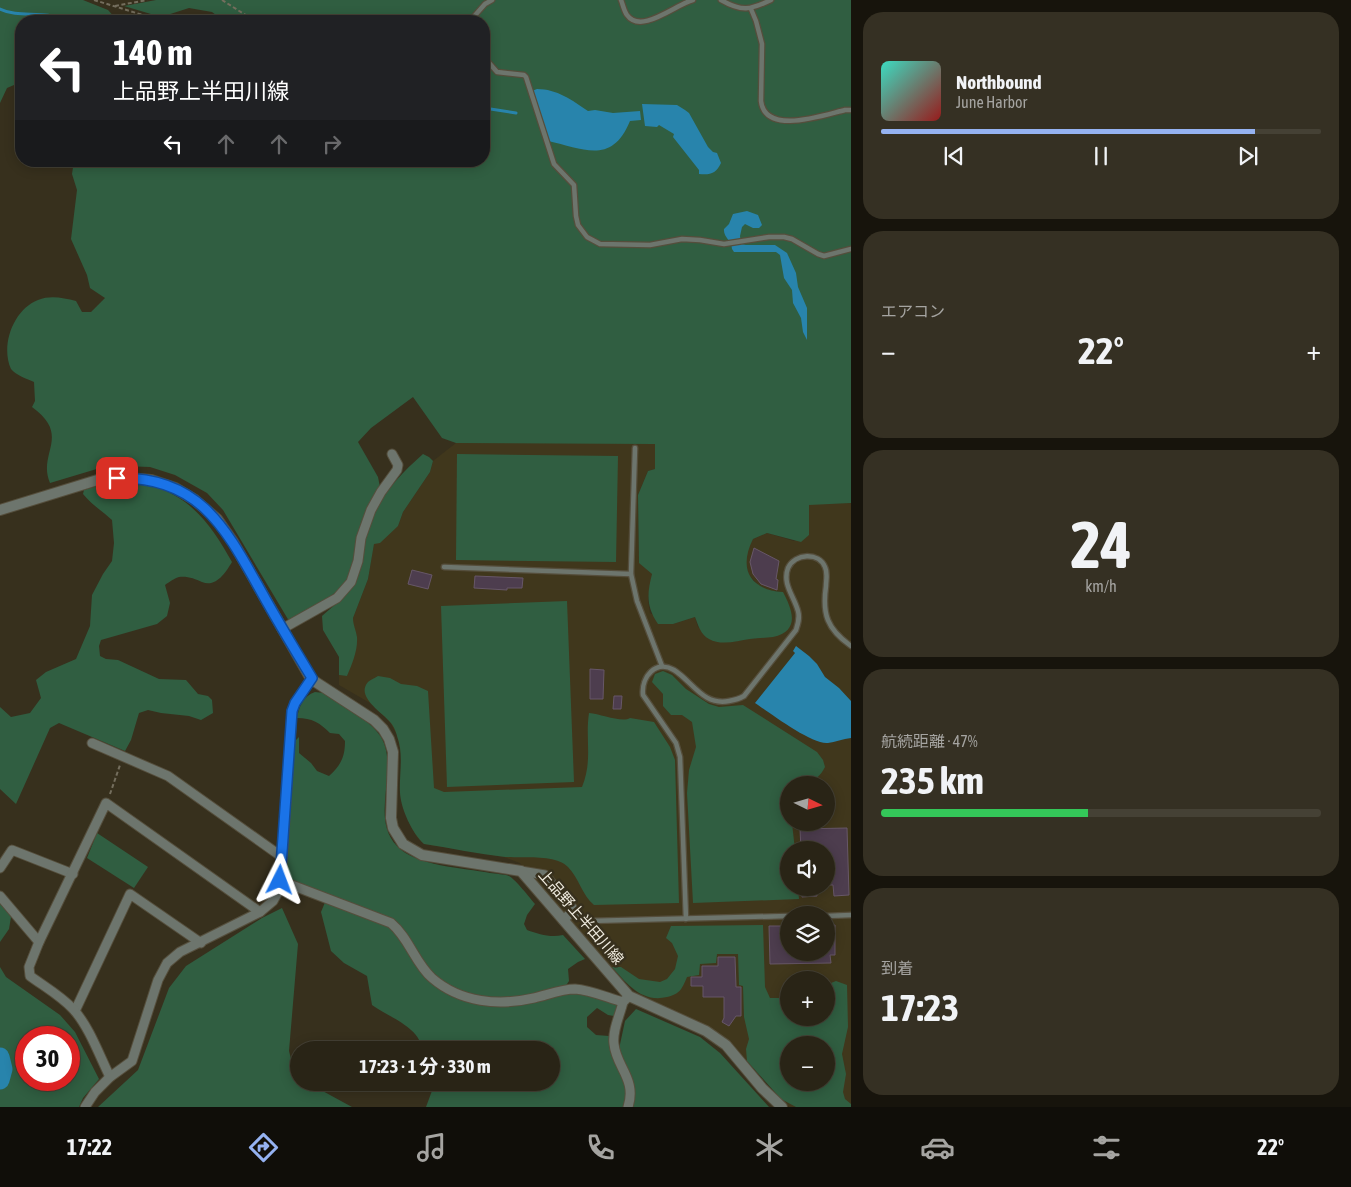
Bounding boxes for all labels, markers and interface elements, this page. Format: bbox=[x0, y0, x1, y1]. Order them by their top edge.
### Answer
text: 140 m bbox=[113, 32, 192, 72]
icon: left bbox=[30, 35, 95, 100]
text: Northbound bbox=[956, 71, 1042, 93]
text: 上品野上半田川線 bbox=[113, 78, 289, 104]
text: June Harbor bbox=[956, 93, 1027, 111]
icon: left bbox=[159, 130, 187, 158]
icon: ahead bbox=[212, 130, 240, 158]
icon: ahead bbox=[265, 130, 293, 158]
icon: right bbox=[318, 130, 346, 158]
icon: previous bbox=[940, 142, 968, 170]
icon: pause bbox=[1087, 142, 1115, 170]
icon: next bbox=[1234, 142, 1262, 170]
text: エアコン bbox=[881, 302, 945, 320]
text: 22° bbox=[1078, 329, 1124, 372]
text: − bbox=[881, 334, 896, 366]
text: + bbox=[1306, 334, 1321, 366]
pin bbox=[96, 457, 138, 499]
icon: arrive bbox=[103, 464, 131, 492]
text: 24 bbox=[1070, 507, 1132, 582]
text: km/h bbox=[1085, 577, 1117, 595]
text: 航続距離 · 47% bbox=[881, 732, 978, 750]
text: 235 km bbox=[881, 759, 984, 802]
north arrow bbox=[780, 776, 835, 831]
map controls bbox=[780, 776, 835, 1091]
button: sound bbox=[780, 841, 835, 896]
position arrow bbox=[253, 853, 305, 905]
street label: 上品野上半田川線 bbox=[536, 866, 627, 968]
button: layers bbox=[780, 906, 835, 961]
text: 到着 bbox=[881, 959, 913, 977]
button: + bbox=[780, 971, 835, 1026]
text: 17:23 bbox=[881, 986, 959, 1029]
speed limit sign: 30 bbox=[15, 1026, 80, 1091]
button: − bbox=[780, 1036, 835, 1091]
text: 17:23 · 1 分 · 330 m bbox=[359, 1055, 491, 1077]
icon: directions bbox=[246, 1130, 281, 1165]
icon: music bbox=[414, 1130, 449, 1165]
icon: phone bbox=[583, 1130, 618, 1165]
icon: climate bbox=[752, 1130, 787, 1165]
icon: car bbox=[920, 1130, 955, 1165]
icon: filters bbox=[1089, 1130, 1124, 1165]
text: 17:22 bbox=[67, 1134, 112, 1160]
text: 22° bbox=[1257, 1134, 1284, 1160]

